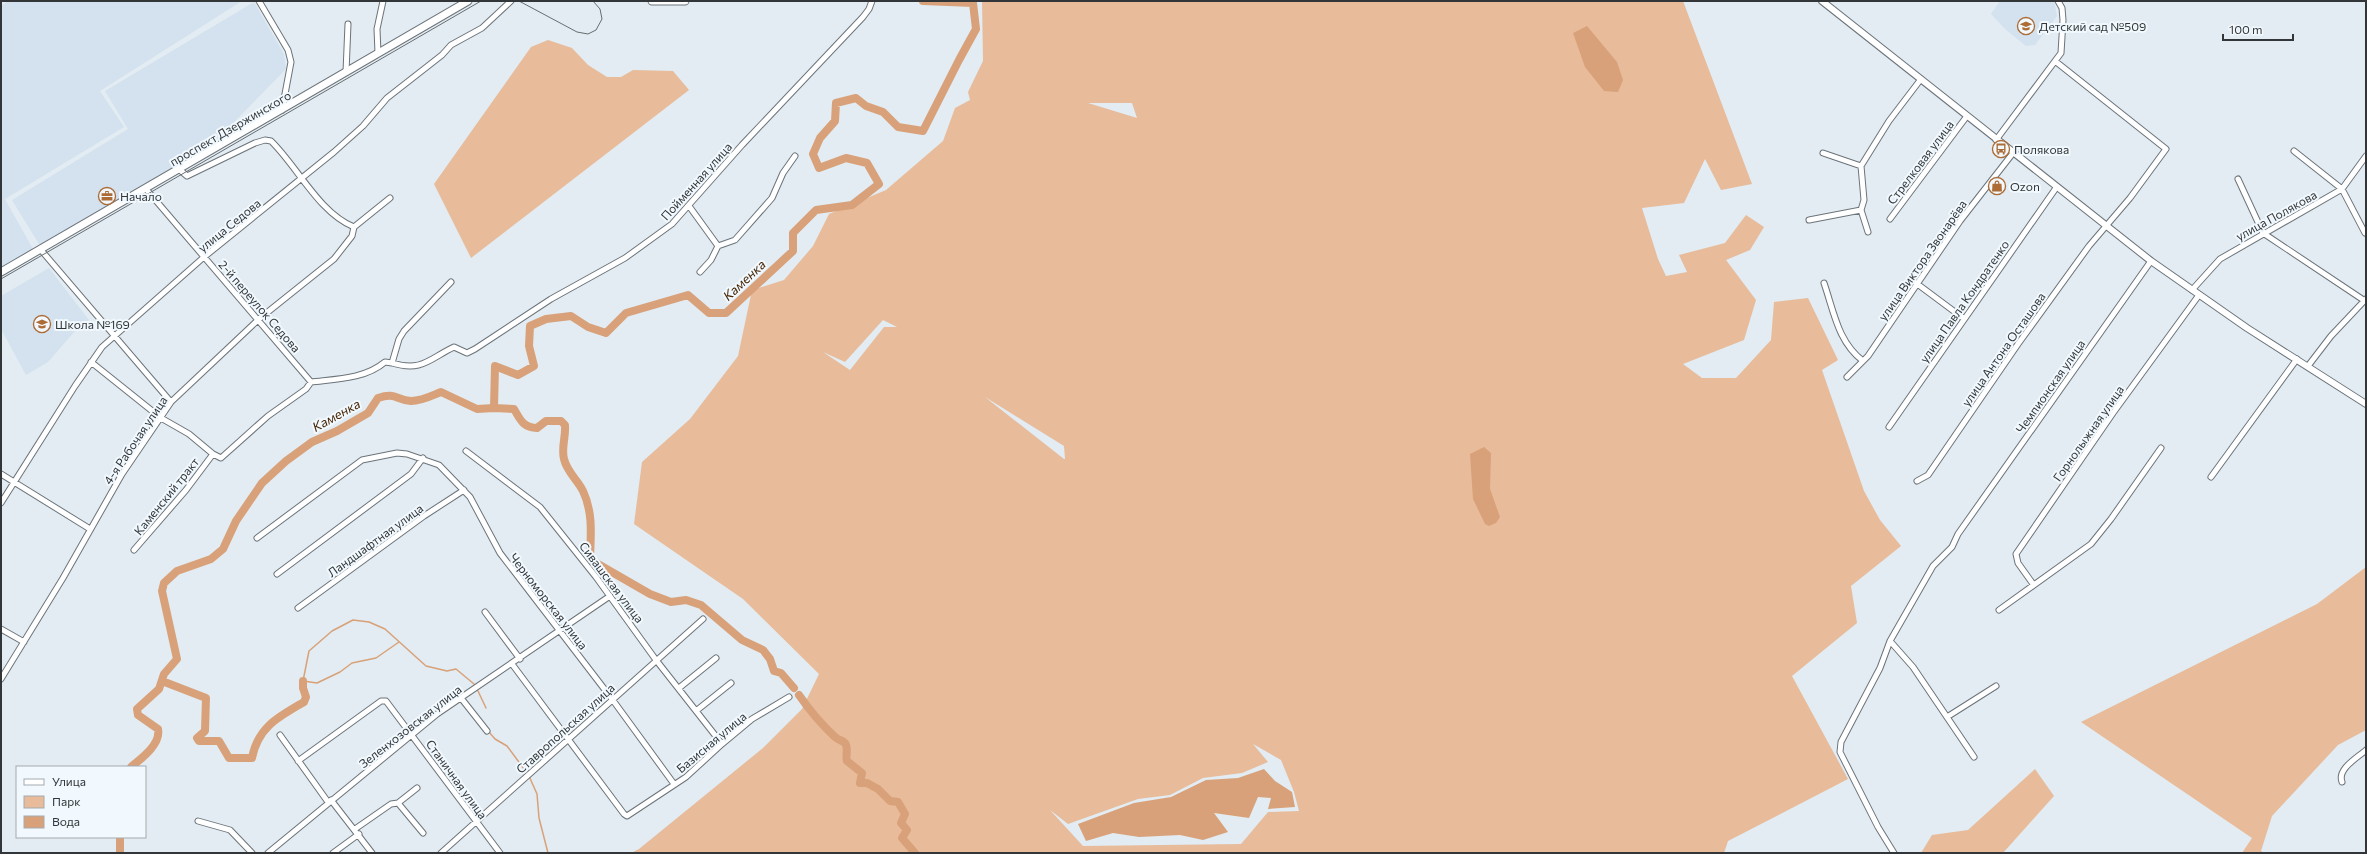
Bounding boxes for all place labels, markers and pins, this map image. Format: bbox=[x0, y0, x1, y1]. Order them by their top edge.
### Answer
school or university icon: Детский сад №509 bbox=[2016, 16, 2036, 36]
place label: Детский сад №509 bbox=[2039, 19, 2146, 33]
bus stop icon: Полякова bbox=[1991, 139, 2011, 159]
place label: Полякова bbox=[2014, 142, 2069, 156]
shop icon: Ozon bbox=[1987, 176, 2007, 196]
place label: Ozon bbox=[2010, 179, 2040, 193]
office icon: Начало bbox=[97, 186, 117, 206]
place label: Начало bbox=[120, 189, 162, 203]
school or university icon: Школа №169 bbox=[32, 314, 52, 334]
place label: Школа №169 bbox=[55, 317, 130, 331]

